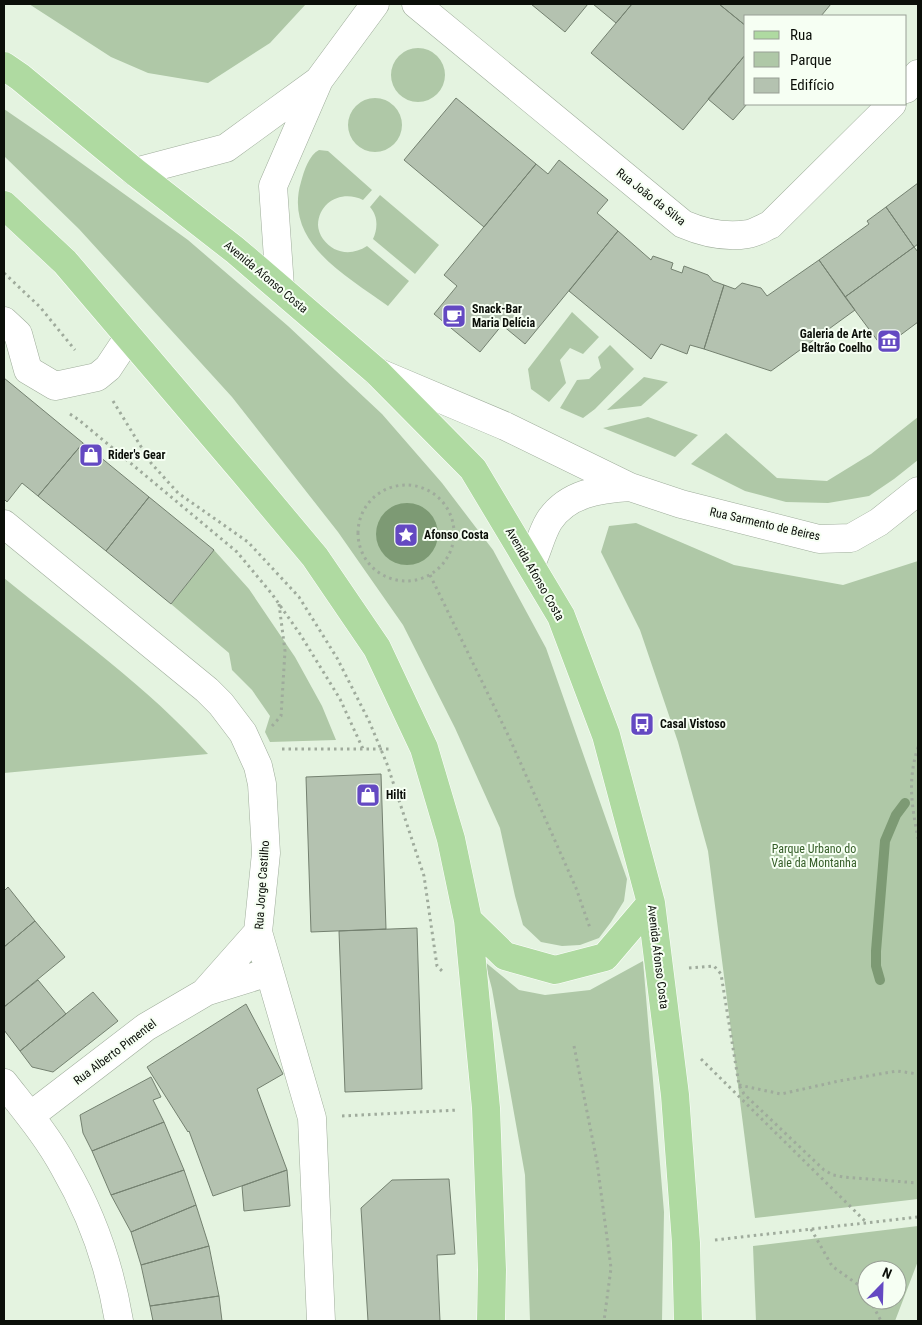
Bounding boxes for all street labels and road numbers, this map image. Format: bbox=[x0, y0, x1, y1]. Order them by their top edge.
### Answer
street label: Rua João da Silva bbox=[614, 166, 689, 229]
street label: Avenida Afonso Costa bbox=[221, 238, 311, 316]
street label: Rua Sarmento de Beires bbox=[708, 504, 822, 544]
street label: Avenida Afonso Costa bbox=[503, 525, 567, 623]
street label: Rua Jorge Castilho bbox=[252, 840, 272, 930]
street label: Avenida Afonso Costa bbox=[645, 904, 671, 1010]
street label: Rua Alberto Pimentel bbox=[71, 1016, 159, 1088]

